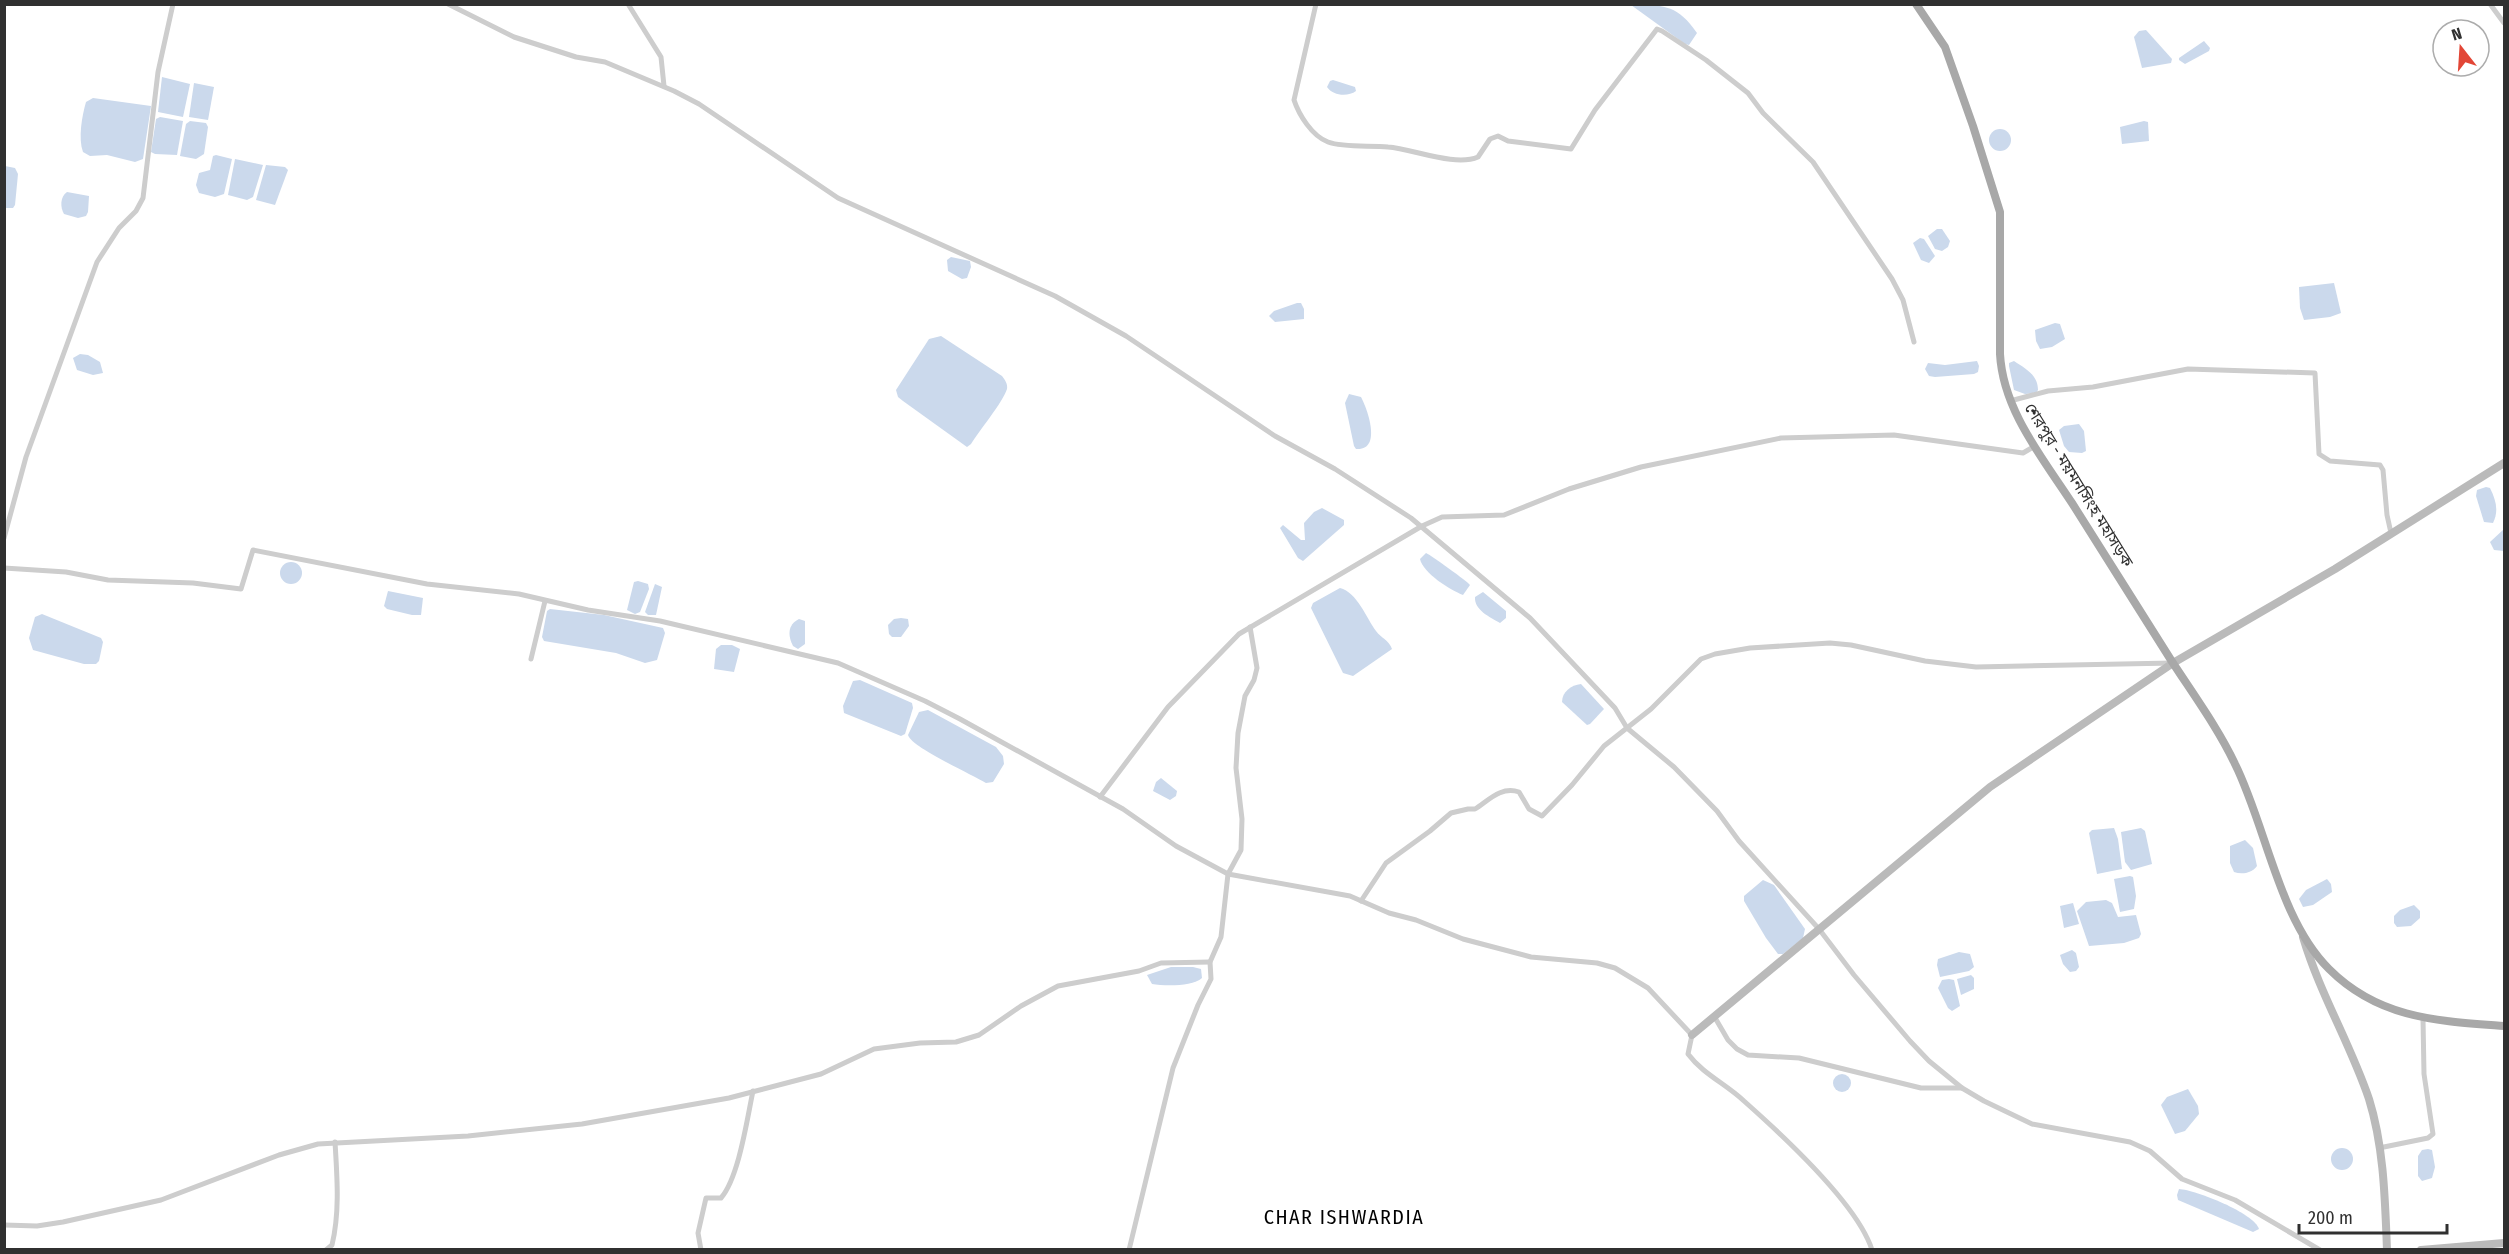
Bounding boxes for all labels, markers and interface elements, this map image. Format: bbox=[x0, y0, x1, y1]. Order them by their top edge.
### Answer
north arrow bbox=[2431, 18, 2491, 78]
text: N bbox=[2449, 24, 2464, 45]
street label: শেরপুর - ময়মনসিংহ মহাসড়ক bbox=[2021, 400, 2138, 571]
scale bar bbox=[2299, 1197, 2448, 1235]
district label: CHAR ISHWARDIA bbox=[1264, 1205, 1424, 1229]
text: 200 m bbox=[2308, 1207, 2353, 1229]

